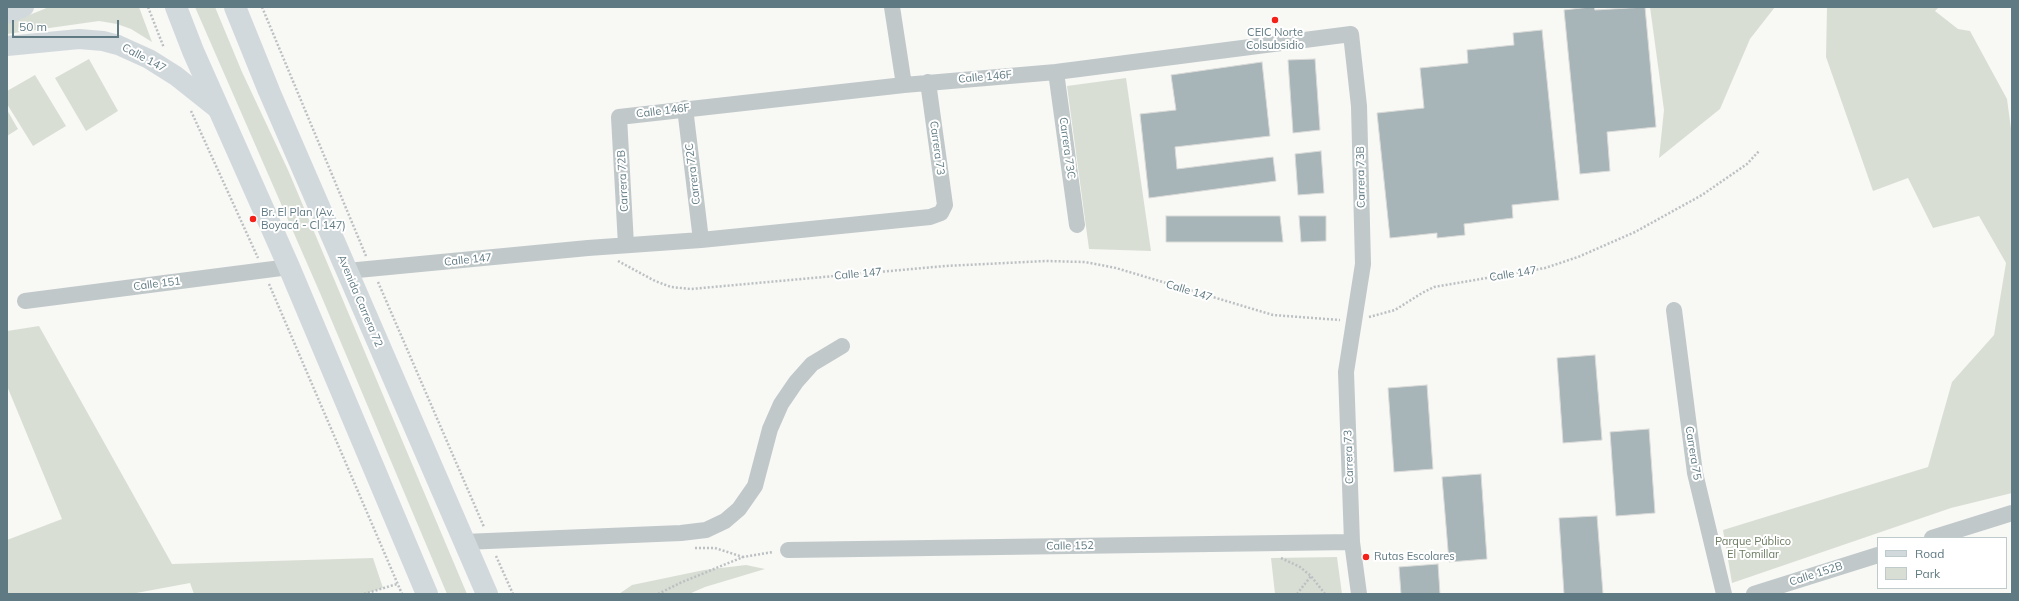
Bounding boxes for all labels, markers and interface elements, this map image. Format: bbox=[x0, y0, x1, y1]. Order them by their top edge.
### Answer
scale bar bbox=[14, 12, 121, 38]
marker: CEIC Norte Colsubsidio bbox=[1270, 15, 1280, 25]
text: 50 m bbox=[19, 19, 47, 34]
place label: CEIC Norte Colsubsidio bbox=[1246, 26, 1304, 52]
street label: Calle 147 bbox=[120, 41, 168, 75]
street label: Calle 146F bbox=[958, 68, 1012, 86]
street label: Calle 146F bbox=[635, 101, 691, 121]
street label: Carrera 73C bbox=[1056, 116, 1078, 180]
street label: Carrera 73 bbox=[927, 120, 947, 176]
street label: Carrera 72C bbox=[683, 142, 703, 206]
street label: Carrera 73B bbox=[1354, 146, 1368, 208]
street label: Carrera 72B bbox=[615, 150, 631, 212]
place label: Br. El Plan (Av. Boyacá - Cl 147) bbox=[261, 206, 346, 232]
marker: Br. El Plan (Av. Boyacá - Cl 147) bbox=[248, 214, 258, 224]
street label: Calle 147 bbox=[444, 251, 492, 269]
street label: Avenida Carrera 72 bbox=[335, 253, 385, 349]
street label: Calle 147 bbox=[1488, 264, 1538, 284]
street label: Calle 147 bbox=[834, 265, 882, 283]
street label: Calle 151 bbox=[132, 275, 182, 293]
street label: Calle 147 bbox=[1164, 278, 1214, 304]
street label: Carrera 75 bbox=[1682, 425, 1704, 481]
street label: Carrera 73 bbox=[1341, 430, 1357, 484]
park label: Parque Público El Tomillar bbox=[1715, 535, 1791, 561]
legend bbox=[1877, 537, 2007, 589]
street label: Calle 152 bbox=[1046, 539, 1094, 553]
text: Road bbox=[1915, 546, 1944, 561]
place label: Rutas Escolares bbox=[1374, 550, 1455, 564]
marker: Rutas Escolares bbox=[1361, 552, 1371, 562]
street label: Calle 152B bbox=[1788, 559, 1844, 589]
text: Park bbox=[1915, 566, 1940, 581]

